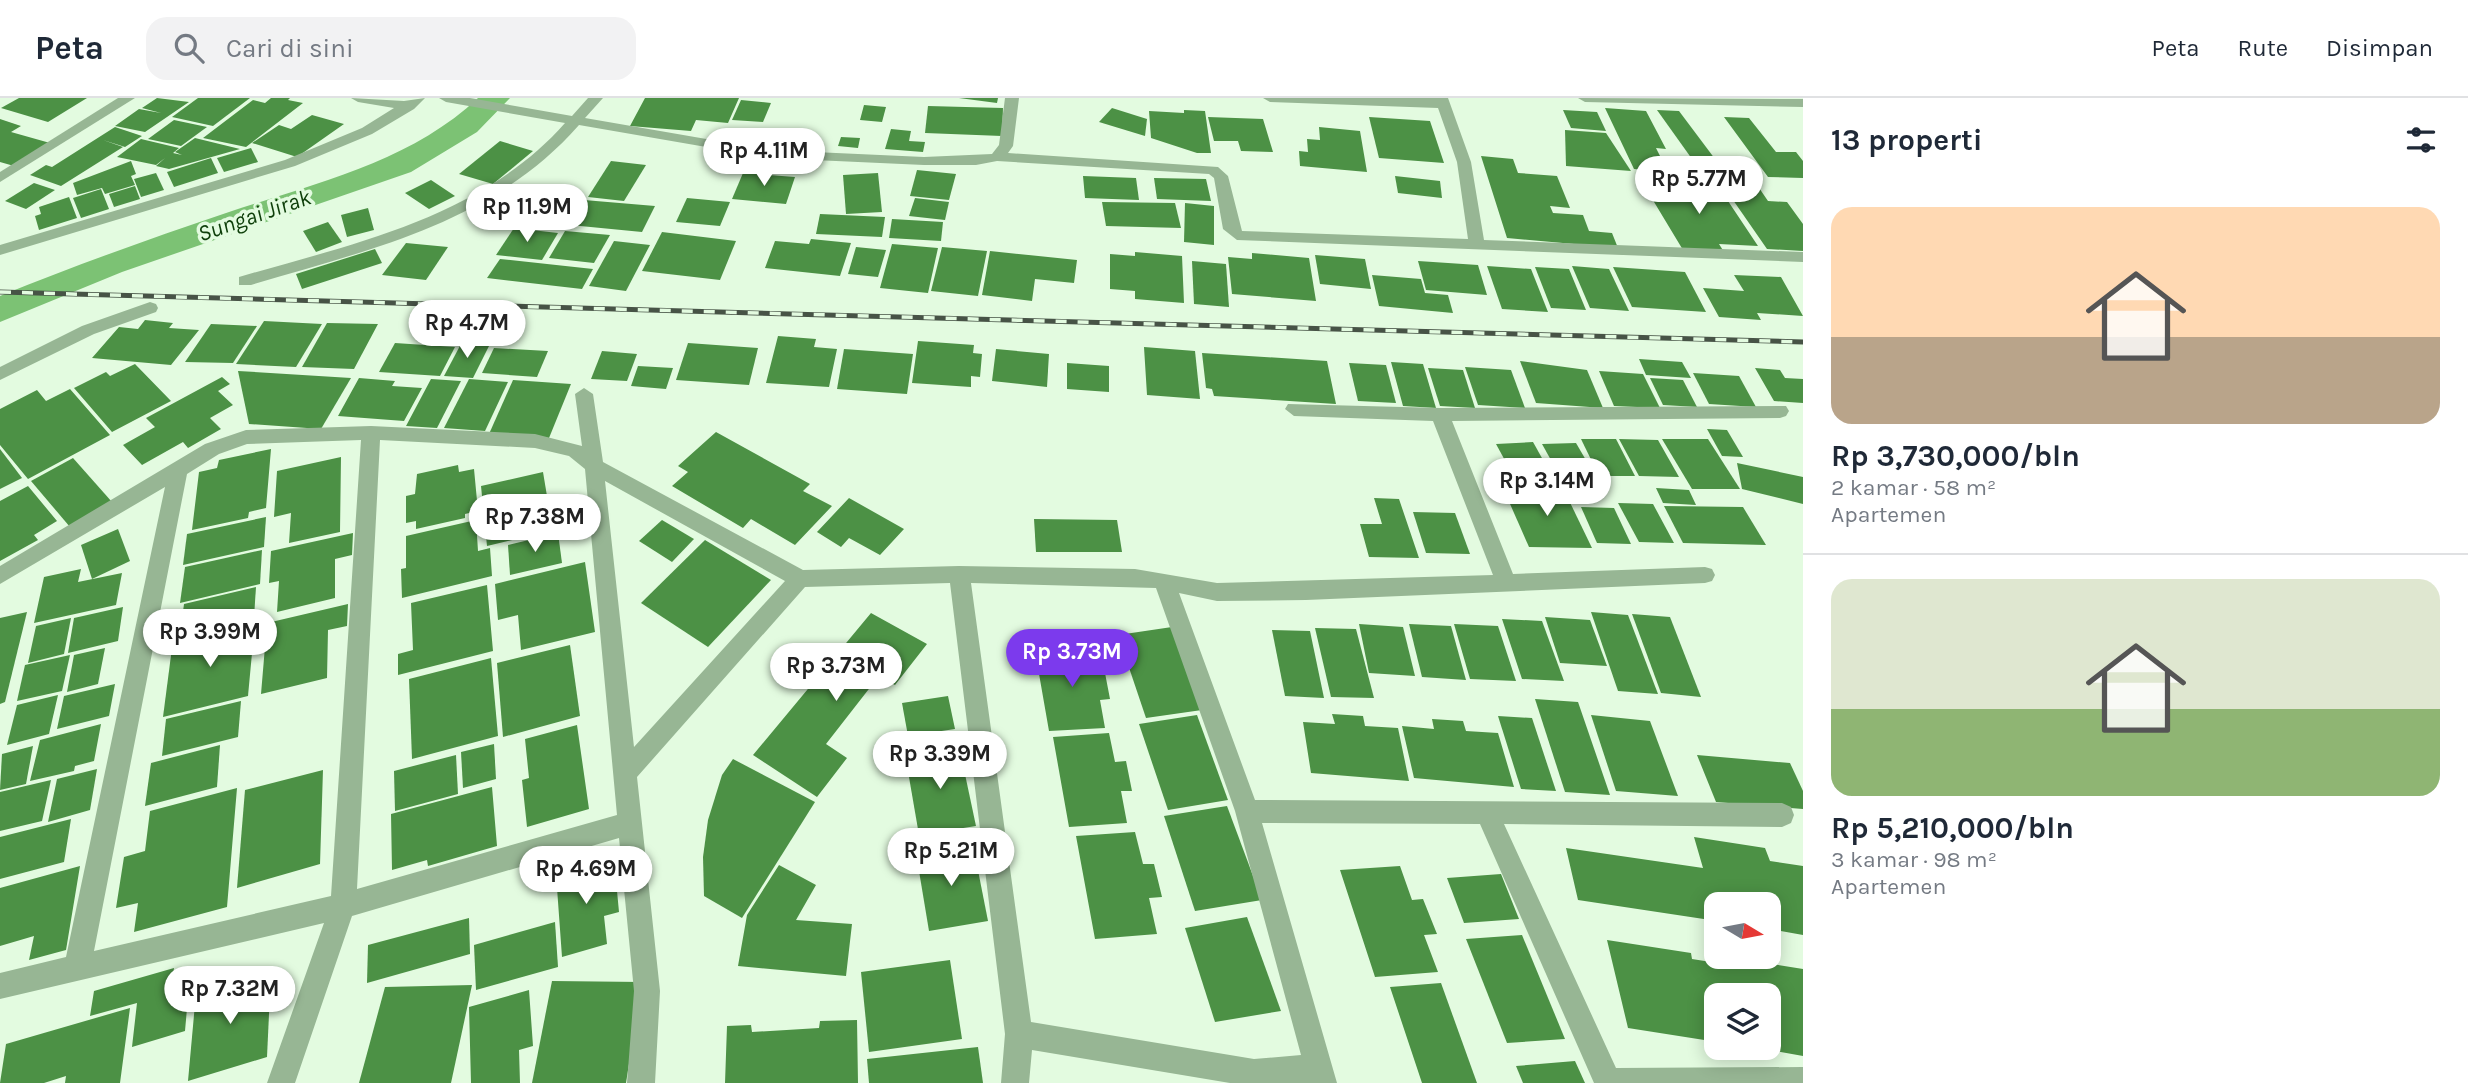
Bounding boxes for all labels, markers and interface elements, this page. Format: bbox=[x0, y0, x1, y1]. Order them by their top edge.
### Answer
search box bbox=[146, 17, 636, 80]
text: Peta bbox=[35, 29, 104, 67]
icon: search bbox=[170, 29, 208, 67]
text: Cari di sini bbox=[226, 33, 354, 64]
text: Peta bbox=[2152, 34, 2199, 62]
text: Rute bbox=[2237, 34, 2288, 62]
text: Disimpan bbox=[2326, 34, 2433, 62]
icon: filters bbox=[2402, 121, 2440, 159]
text: 13 properti bbox=[1831, 122, 1983, 158]
pin: Rp 4.11M bbox=[692, 129, 836, 188]
text: Rp 4.11M bbox=[719, 137, 809, 164]
pin: Rp 5.77M bbox=[1627, 156, 1771, 216]
text: Rp 5.77M bbox=[1651, 165, 1747, 192]
water label: Sungai Jirak bbox=[194, 183, 314, 247]
pin: Rp 11.9M bbox=[455, 184, 599, 244]
text: Rp 11.9M bbox=[482, 193, 572, 220]
icon: home bbox=[2073, 253, 2199, 379]
pin: Rp 4.7M bbox=[402, 300, 532, 360]
text: Rp 4.7M bbox=[425, 309, 509, 336]
text: Rp 3,730,000/bln bbox=[1831, 438, 2080, 474]
pin: Rp 3.14M bbox=[1475, 458, 1619, 518]
text: Rp 3.14M bbox=[1499, 467, 1595, 494]
text: 2 kamar · 58 m² bbox=[1831, 474, 1996, 501]
pin: Rp 7.38M bbox=[463, 494, 607, 554]
text: Apartemen bbox=[1831, 501, 1946, 528]
text: Rp 7.38M bbox=[485, 503, 585, 530]
pin: Rp 3.99M bbox=[138, 610, 282, 669]
text: Rp 3.99M bbox=[159, 618, 261, 645]
icon: home bbox=[2073, 625, 2199, 751]
pin: Rp 3.73M bbox=[1000, 630, 1144, 689]
text: Rp 3.73M bbox=[1022, 638, 1122, 665]
pin: Rp 3.73M bbox=[764, 644, 908, 703]
text: Rp 3.73M bbox=[786, 652, 886, 679]
pin: Rp 3.39M bbox=[868, 732, 1012, 791]
text: Rp 3.39M bbox=[889, 740, 991, 767]
text: Rp 5,210,000/bln bbox=[1831, 810, 2074, 846]
pin: Rp 5.21M bbox=[879, 828, 1023, 888]
text: Rp 5.21M bbox=[903, 837, 999, 864]
pin: Rp 4.69M bbox=[514, 846, 658, 906]
text: 3 kamar · 98 m² bbox=[1831, 846, 1997, 873]
text: Rp 4.69M bbox=[535, 855, 637, 882]
text: Apartemen bbox=[1831, 873, 1946, 900]
north arrow bbox=[1704, 892, 1782, 970]
map controls bbox=[1704, 892, 1781, 1060]
pin: Rp 7.32M bbox=[158, 967, 302, 1026]
text: Rp 7.32M bbox=[180, 975, 280, 1002]
button: layers bbox=[1704, 983, 1781, 1060]

